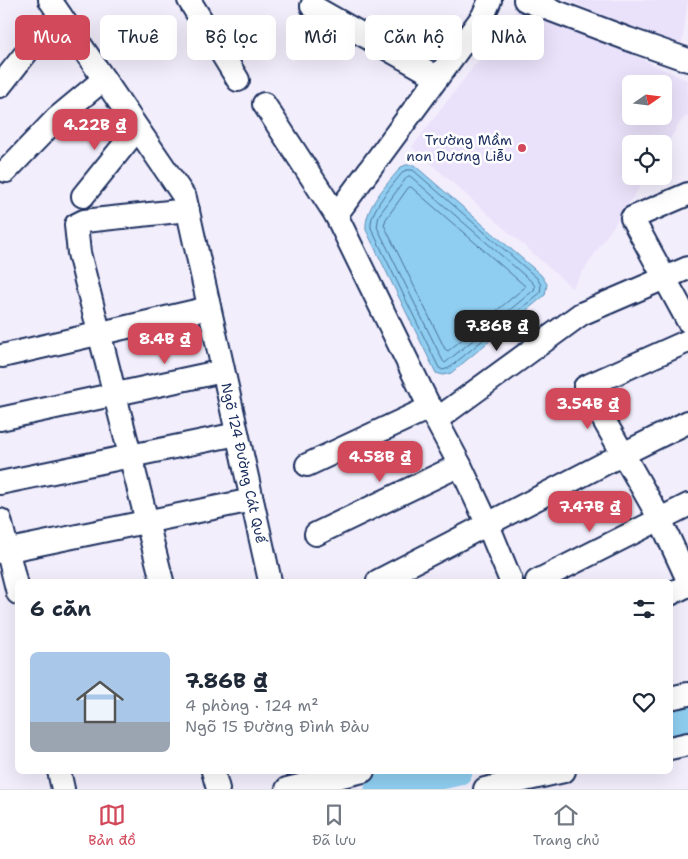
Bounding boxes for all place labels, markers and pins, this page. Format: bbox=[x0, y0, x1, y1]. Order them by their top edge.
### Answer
pin: 4.22B ₫ bbox=[49, 108, 141, 151]
place label: Trường Mầm non Dương Liễu bbox=[406, 131, 512, 165]
marker: Trường Mầm non Dương Liễu bbox=[516, 142, 528, 154]
pin: 7.86B ₫ bbox=[451, 310, 543, 352]
pin: 8.4B ₫ bbox=[124, 322, 206, 365]
pin: 3.54B ₫ bbox=[542, 388, 634, 430]
pin: 4.58B ₫ bbox=[334, 440, 426, 483]
pin: 7.47B ₫ bbox=[544, 490, 636, 533]

